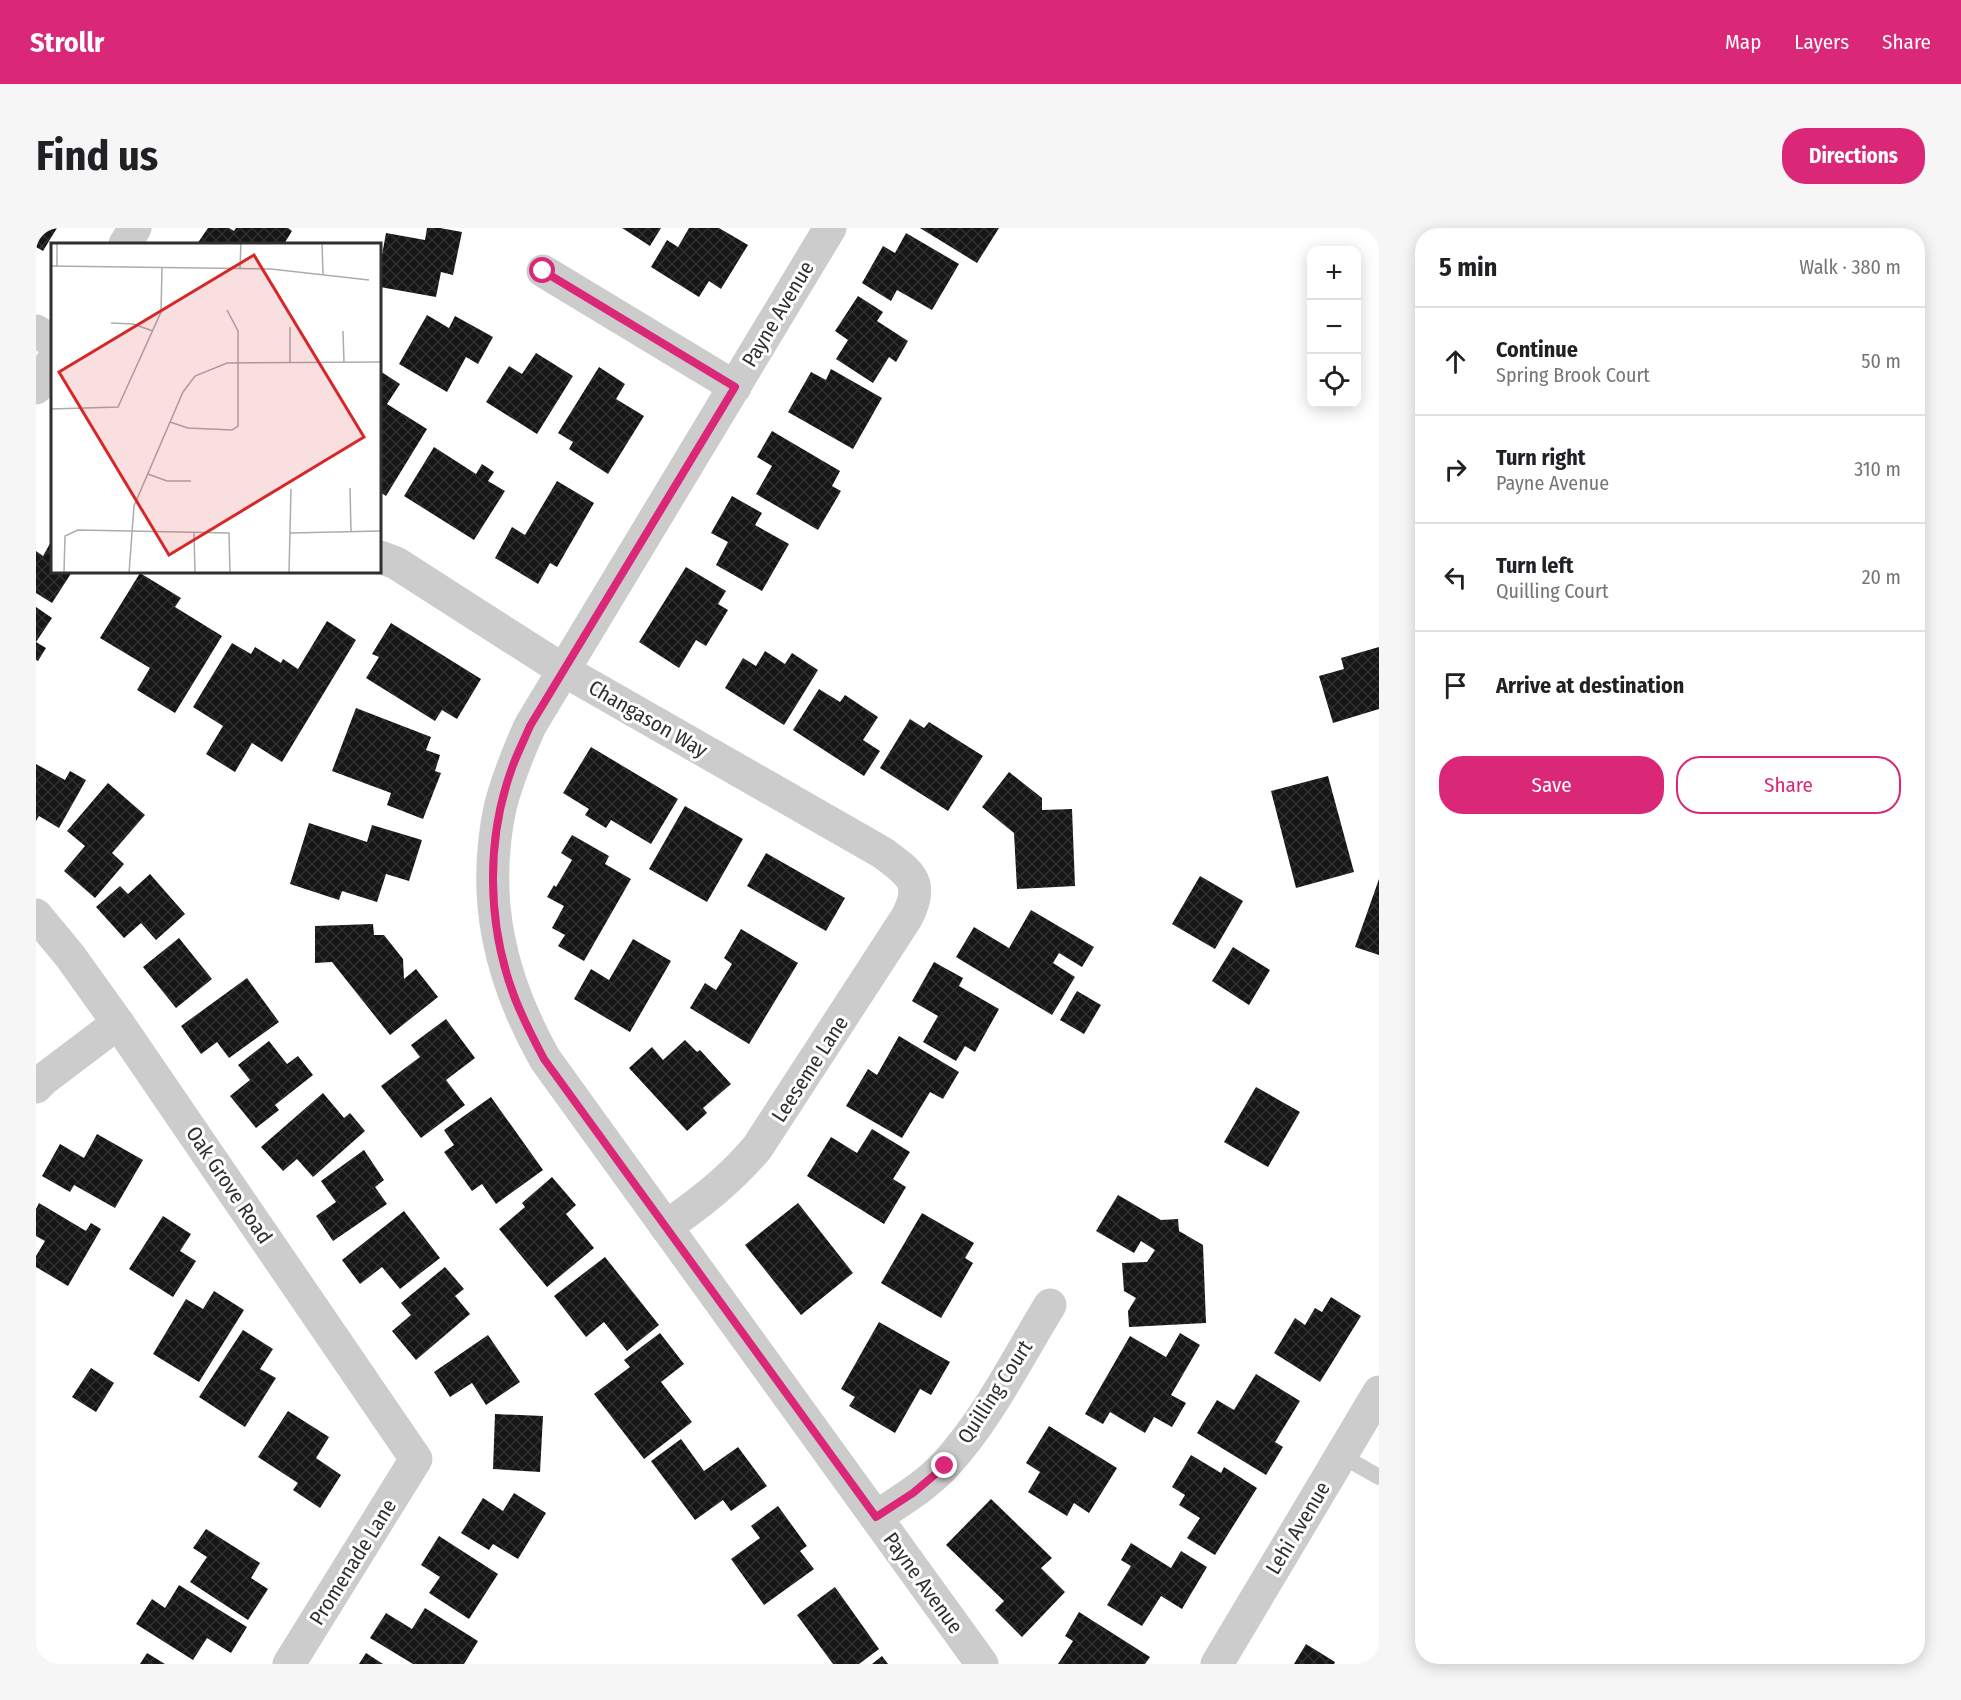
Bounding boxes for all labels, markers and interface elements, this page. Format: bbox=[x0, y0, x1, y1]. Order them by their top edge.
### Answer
text: Strollr bbox=[30, 26, 104, 59]
text: Map bbox=[1725, 29, 1761, 55]
text: Layers bbox=[1794, 29, 1849, 55]
text: Share bbox=[1882, 29, 1931, 55]
button: Directions bbox=[1782, 128, 1925, 184]
text: Find us bbox=[36, 131, 158, 181]
inset map bbox=[51, 243, 381, 573]
map controls bbox=[1307, 246, 1361, 408]
button: + bbox=[1307, 246, 1361, 300]
text: 5 min bbox=[1439, 252, 1497, 283]
text: Walk · 380 m bbox=[1799, 255, 1901, 279]
street label: Payne Avenue bbox=[736, 256, 820, 372]
route start bbox=[529, 257, 555, 283]
button: − bbox=[1307, 300, 1361, 354]
text: Continue bbox=[1496, 336, 1578, 363]
icon: ahead bbox=[1439, 345, 1472, 378]
text: 50 m bbox=[1861, 349, 1901, 373]
button: locate bbox=[1307, 354, 1361, 408]
text: Spring Brook Court bbox=[1496, 363, 1650, 387]
text: Turn right bbox=[1496, 444, 1585, 471]
icon: right bbox=[1439, 453, 1472, 486]
text: 310 m bbox=[1854, 457, 1901, 481]
text: Payne Avenue bbox=[1496, 471, 1609, 495]
text: Turn left bbox=[1496, 552, 1574, 579]
icon: left bbox=[1439, 561, 1472, 594]
text: 20 m bbox=[1862, 565, 1901, 589]
text: Quilling Court bbox=[1496, 579, 1609, 603]
icon: arrive bbox=[1439, 669, 1472, 702]
text: Arrive at destination bbox=[1496, 672, 1684, 699]
street label: Changason Way bbox=[584, 675, 713, 764]
button: Save bbox=[1439, 756, 1664, 814]
button: Share bbox=[1676, 756, 1901, 814]
street label: Leeseme Lane bbox=[766, 1011, 854, 1127]
street label: Oak Grove Road bbox=[180, 1121, 278, 1249]
street label: Quilling Court bbox=[952, 1335, 1038, 1449]
route end bbox=[931, 1452, 957, 1478]
street label: Lehi Avenue bbox=[1260, 1477, 1336, 1579]
street label: Promenade Lane bbox=[304, 1494, 402, 1630]
street label: Payne Avenue bbox=[878, 1527, 968, 1639]

